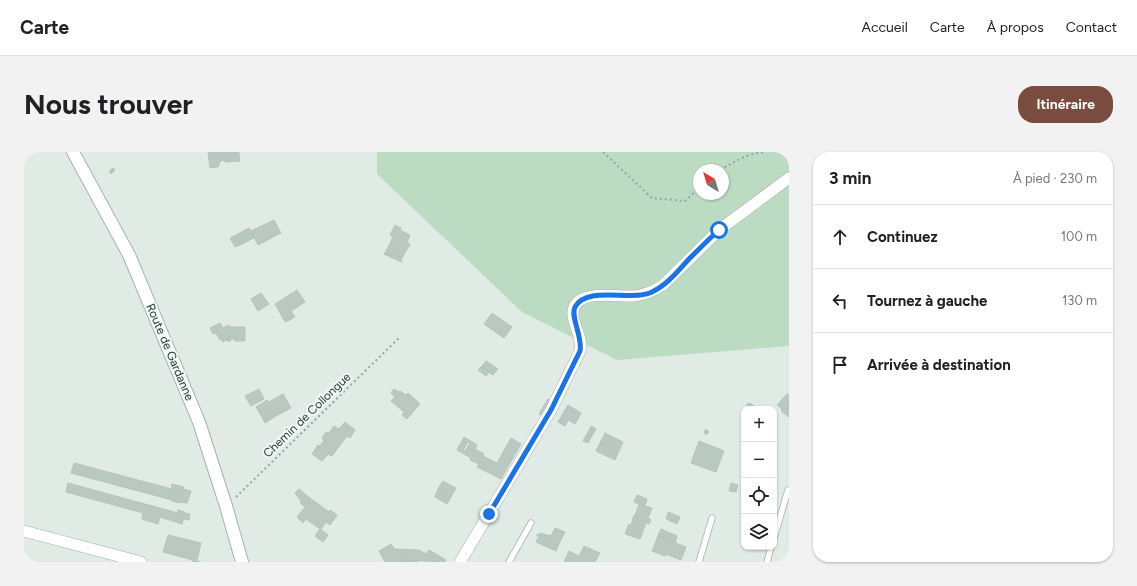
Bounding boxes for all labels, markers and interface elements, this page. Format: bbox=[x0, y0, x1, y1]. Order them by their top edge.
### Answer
text: Carte bbox=[20, 16, 69, 39]
text: Accueil bbox=[862, 19, 908, 36]
text: Carte bbox=[930, 19, 965, 36]
text: À propos bbox=[987, 19, 1044, 36]
text: Contact bbox=[1066, 19, 1117, 36]
button: Itinéraire bbox=[1018, 86, 1113, 123]
text: Nous trouver bbox=[24, 87, 193, 121]
north arrow bbox=[693, 164, 729, 200]
text: 3 min bbox=[829, 168, 871, 188]
text: À pied · 230 m bbox=[1013, 171, 1097, 186]
route start bbox=[710, 221, 728, 239]
icon: ahead bbox=[829, 226, 851, 248]
text: Continuez bbox=[867, 228, 938, 246]
text: 100 m bbox=[1061, 229, 1097, 244]
icon: left bbox=[829, 290, 851, 312]
text: Tournez à gauche bbox=[867, 292, 987, 310]
text: 130 m bbox=[1062, 293, 1097, 308]
street label: Route de Gardanne bbox=[143, 301, 197, 403]
icon: arrive bbox=[829, 354, 851, 376]
text: Arrivée à destination bbox=[867, 356, 1011, 374]
street label: Chemin de Collongue bbox=[260, 369, 354, 460]
map controls bbox=[741, 406, 777, 550]
button: + bbox=[741, 406, 777, 442]
button: − bbox=[741, 442, 777, 478]
button: locate bbox=[741, 478, 777, 514]
route end bbox=[480, 505, 498, 523]
button: layers bbox=[741, 514, 777, 550]

